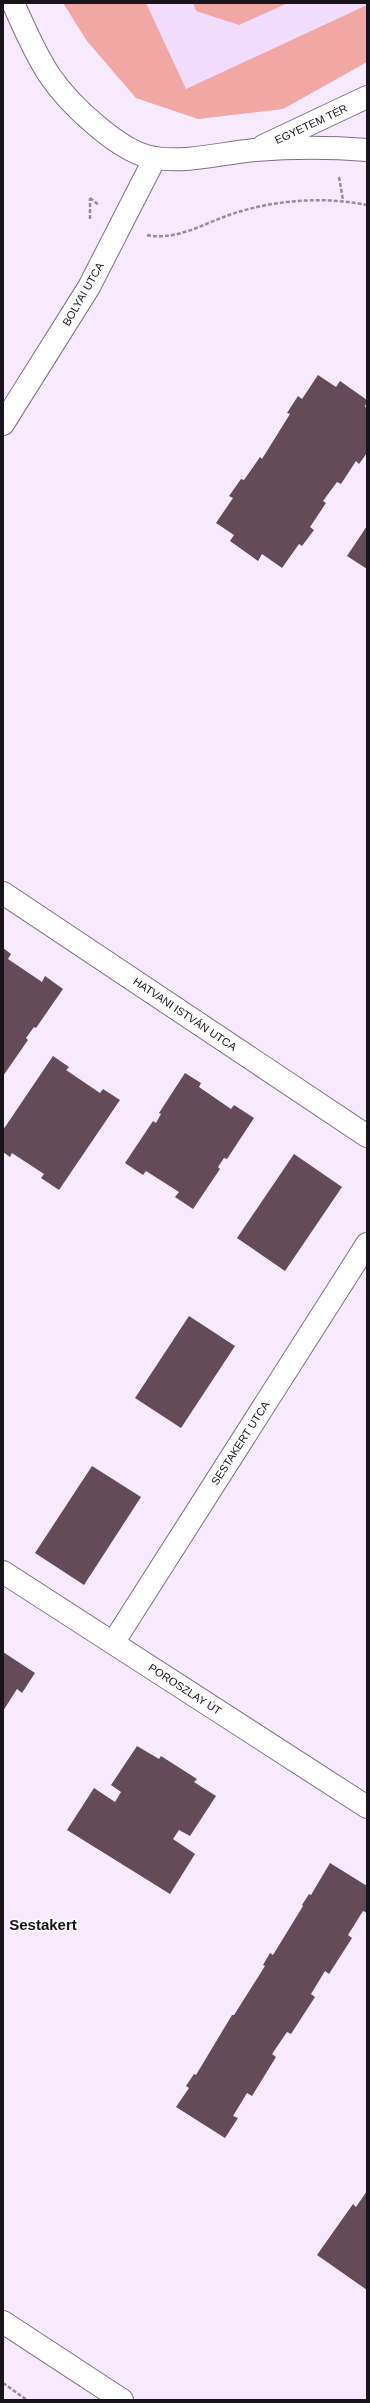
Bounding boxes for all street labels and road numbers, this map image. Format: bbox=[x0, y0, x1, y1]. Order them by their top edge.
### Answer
street label: EGYETEM TÉR bbox=[273, 102, 349, 146]
street label: BOLYAI UTCA bbox=[60, 260, 106, 328]
street label: HATVANI ISTVÁN UTCA bbox=[131, 975, 239, 1053]
street label: SESTAKERT UTCA bbox=[208, 1398, 272, 1487]
street label: POROSZLAY ÚT bbox=[147, 1661, 224, 1717]

